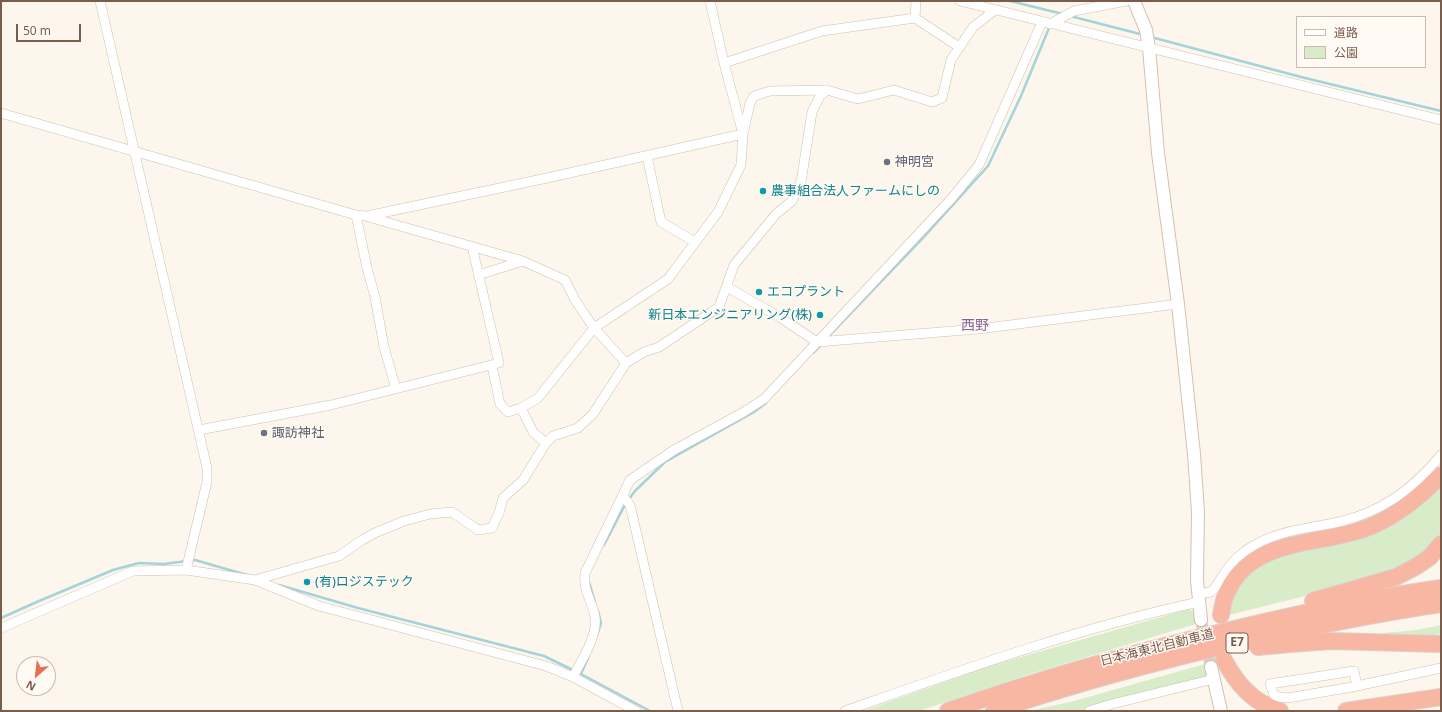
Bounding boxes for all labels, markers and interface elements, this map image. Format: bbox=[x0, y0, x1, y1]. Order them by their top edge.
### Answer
scale bar bbox=[18, 16, 83, 42]
legend bbox=[1296, 16, 1426, 68]
text: 50 m bbox=[23, 22, 51, 39]
text: 道路 bbox=[1334, 24, 1358, 41]
text: 公園 bbox=[1334, 44, 1358, 61]
place label: 神明宮 bbox=[895, 154, 934, 170]
marker: 神明宮 bbox=[882, 157, 892, 167]
place label: 農事組合法人ファームにしの bbox=[771, 183, 940, 199]
marker: 農事組合法人ファームにしの bbox=[758, 186, 768, 196]
place label: エコプラント bbox=[767, 284, 845, 300]
marker: エコプラント bbox=[754, 287, 764, 297]
place label: 新日本エンジニアリング(株) bbox=[648, 307, 812, 323]
marker: 新日本エンジニアリング(株) bbox=[815, 310, 825, 320]
district label: 西野 bbox=[961, 318, 989, 334]
place label: 諏訪神社 bbox=[272, 425, 324, 441]
marker: 諏訪神社 bbox=[259, 428, 269, 438]
place label: (有)ロジステック bbox=[315, 574, 414, 590]
marker: (有)ロジステック bbox=[302, 577, 312, 587]
street label: 日本海東北自動車道 bbox=[1098, 626, 1216, 670]
road number: E7 bbox=[1226, 633, 1248, 653]
north arrow bbox=[16, 656, 56, 696]
text: N bbox=[23, 677, 38, 695]

